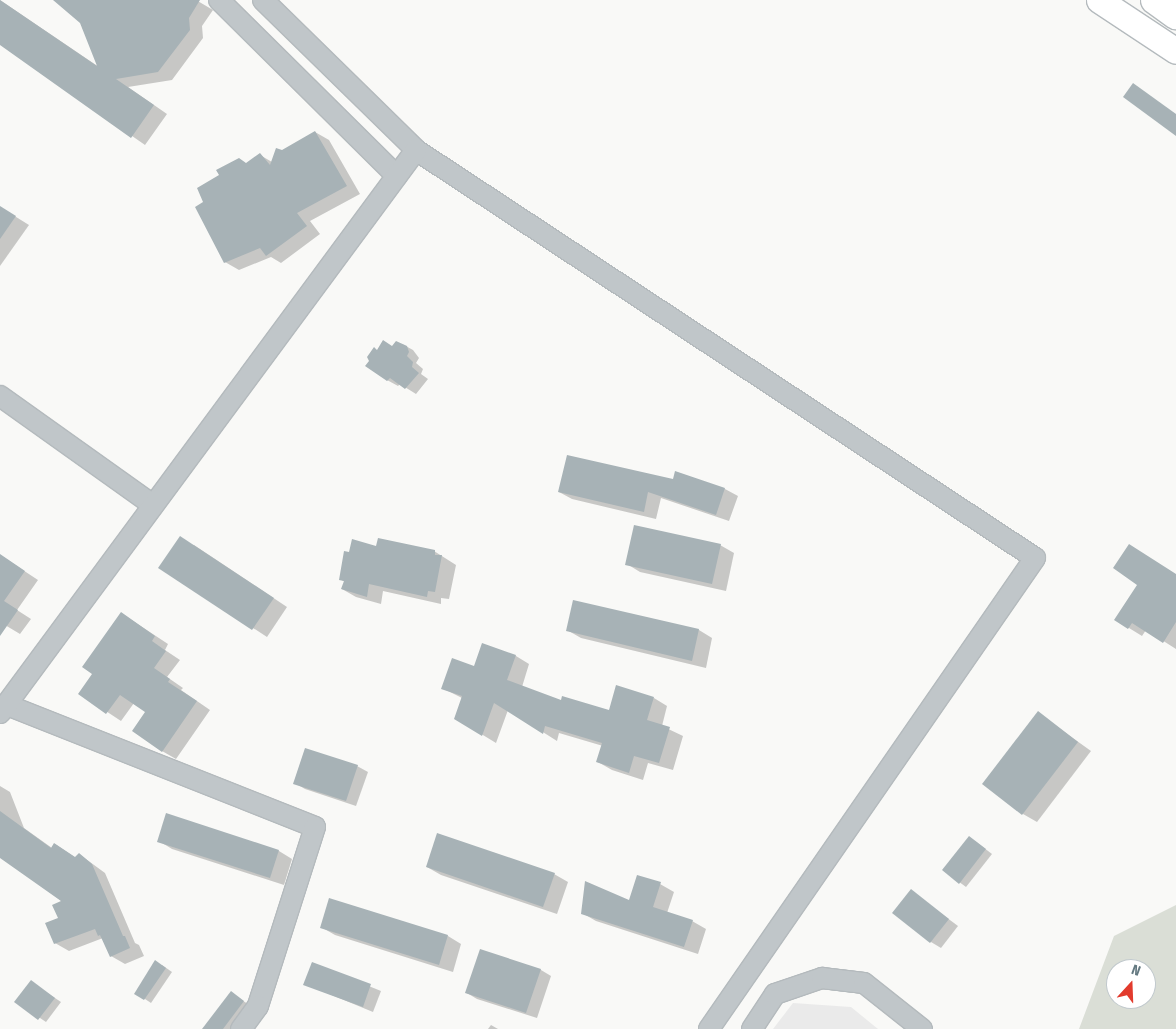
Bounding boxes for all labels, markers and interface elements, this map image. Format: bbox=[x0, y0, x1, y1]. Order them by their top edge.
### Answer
north arrow bbox=[1106, 959, 1156, 1009]
text: N bbox=[1129, 961, 1143, 980]

